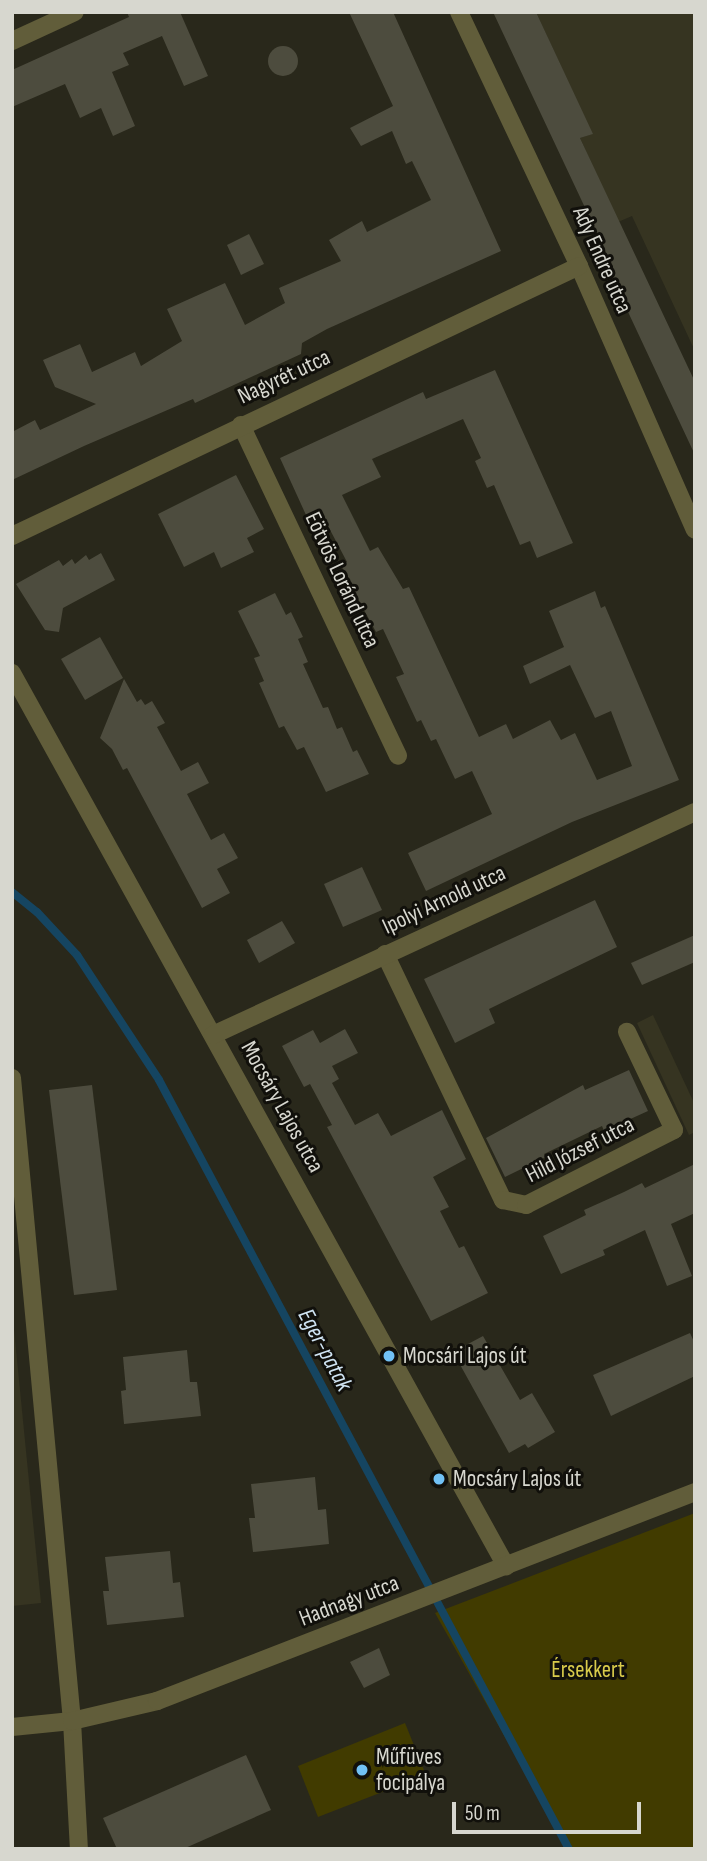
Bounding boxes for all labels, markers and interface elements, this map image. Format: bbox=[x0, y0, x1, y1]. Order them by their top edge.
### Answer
street label: Ady Endre utca bbox=[566, 202, 638, 318]
street label: Nagyrét utca bbox=[234, 344, 334, 410]
street label: Eötvös Loránd utca bbox=[299, 508, 385, 652]
street label: Ipolyi Arnold utca bbox=[378, 859, 510, 941]
street label: Mocsáry Lajos utca bbox=[235, 1037, 329, 1177]
street label: Hild József utca bbox=[521, 1111, 639, 1189]
water label: Eger-patak bbox=[291, 1304, 359, 1396]
place label: Mocsári Lajos út bbox=[403, 1342, 527, 1370]
marker: Mocsári Lajos út bbox=[381, 1348, 397, 1364]
place label: Mocsáry Lajos út bbox=[453, 1465, 581, 1493]
marker: Mocsáry Lajos út bbox=[431, 1471, 447, 1487]
street label: Hadnagy utca bbox=[295, 1569, 403, 1633]
park label: Érsekkert bbox=[551, 1656, 625, 1684]
place label: Műfüves focipálya bbox=[376, 1743, 445, 1797]
marker: Műfüves focipálya bbox=[354, 1762, 370, 1778]
scale bar bbox=[455, 1787, 644, 1831]
text: 50 m bbox=[465, 1801, 500, 1826]

